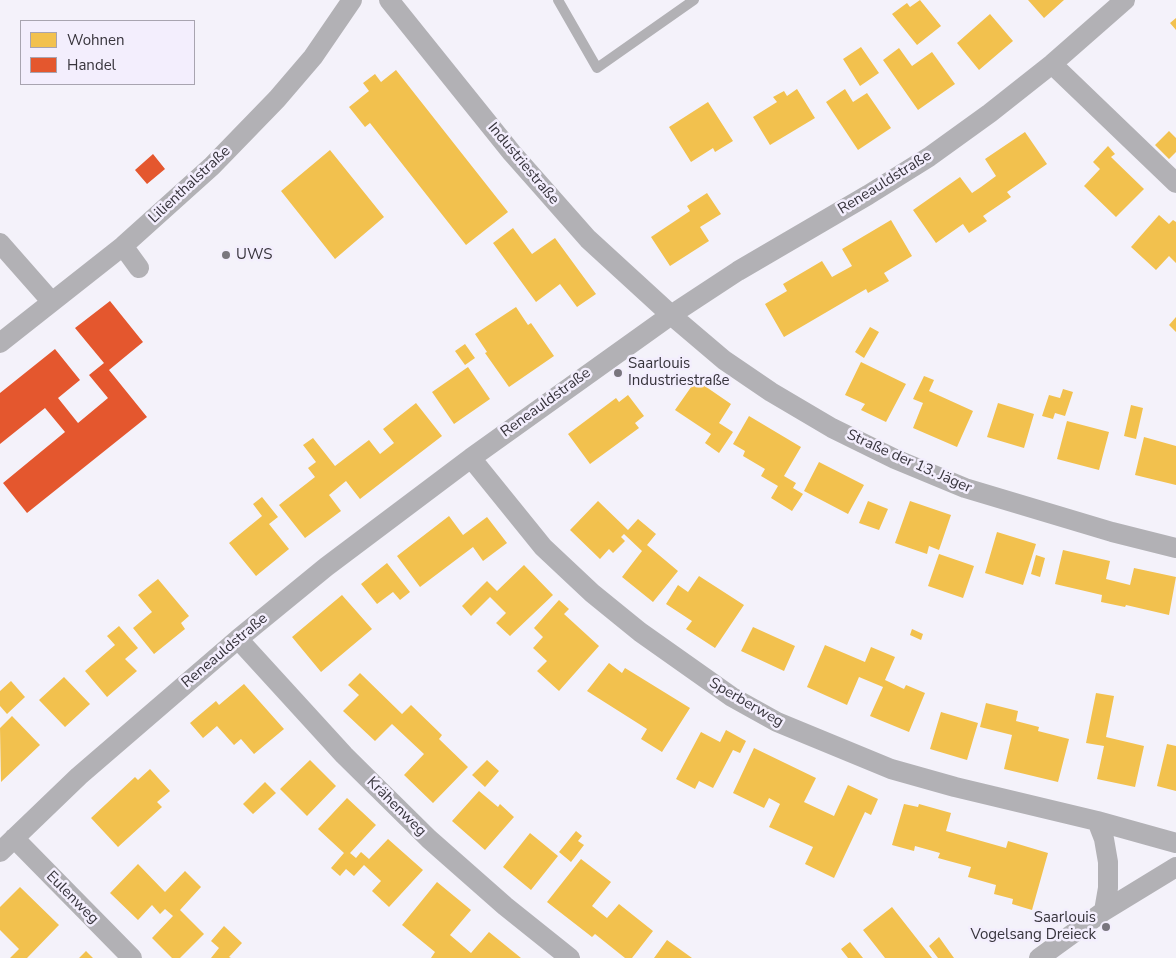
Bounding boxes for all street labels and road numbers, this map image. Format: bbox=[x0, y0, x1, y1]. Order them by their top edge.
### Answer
street label: Industriestraße bbox=[483, 119, 563, 209]
street label: Lilienthalstraße bbox=[145, 143, 235, 227]
street label: Reneauldstraße bbox=[835, 147, 935, 219]
street label: Reneauldstraße bbox=[498, 364, 594, 442]
street label: Straße der 13. Jäger bbox=[844, 426, 974, 498]
street label: Reneauldstraße bbox=[178, 610, 272, 692]
street label: Sperberweg bbox=[705, 674, 787, 732]
street label: Krähenweg bbox=[362, 773, 430, 841]
street label: Eulenweg bbox=[42, 868, 102, 928]

